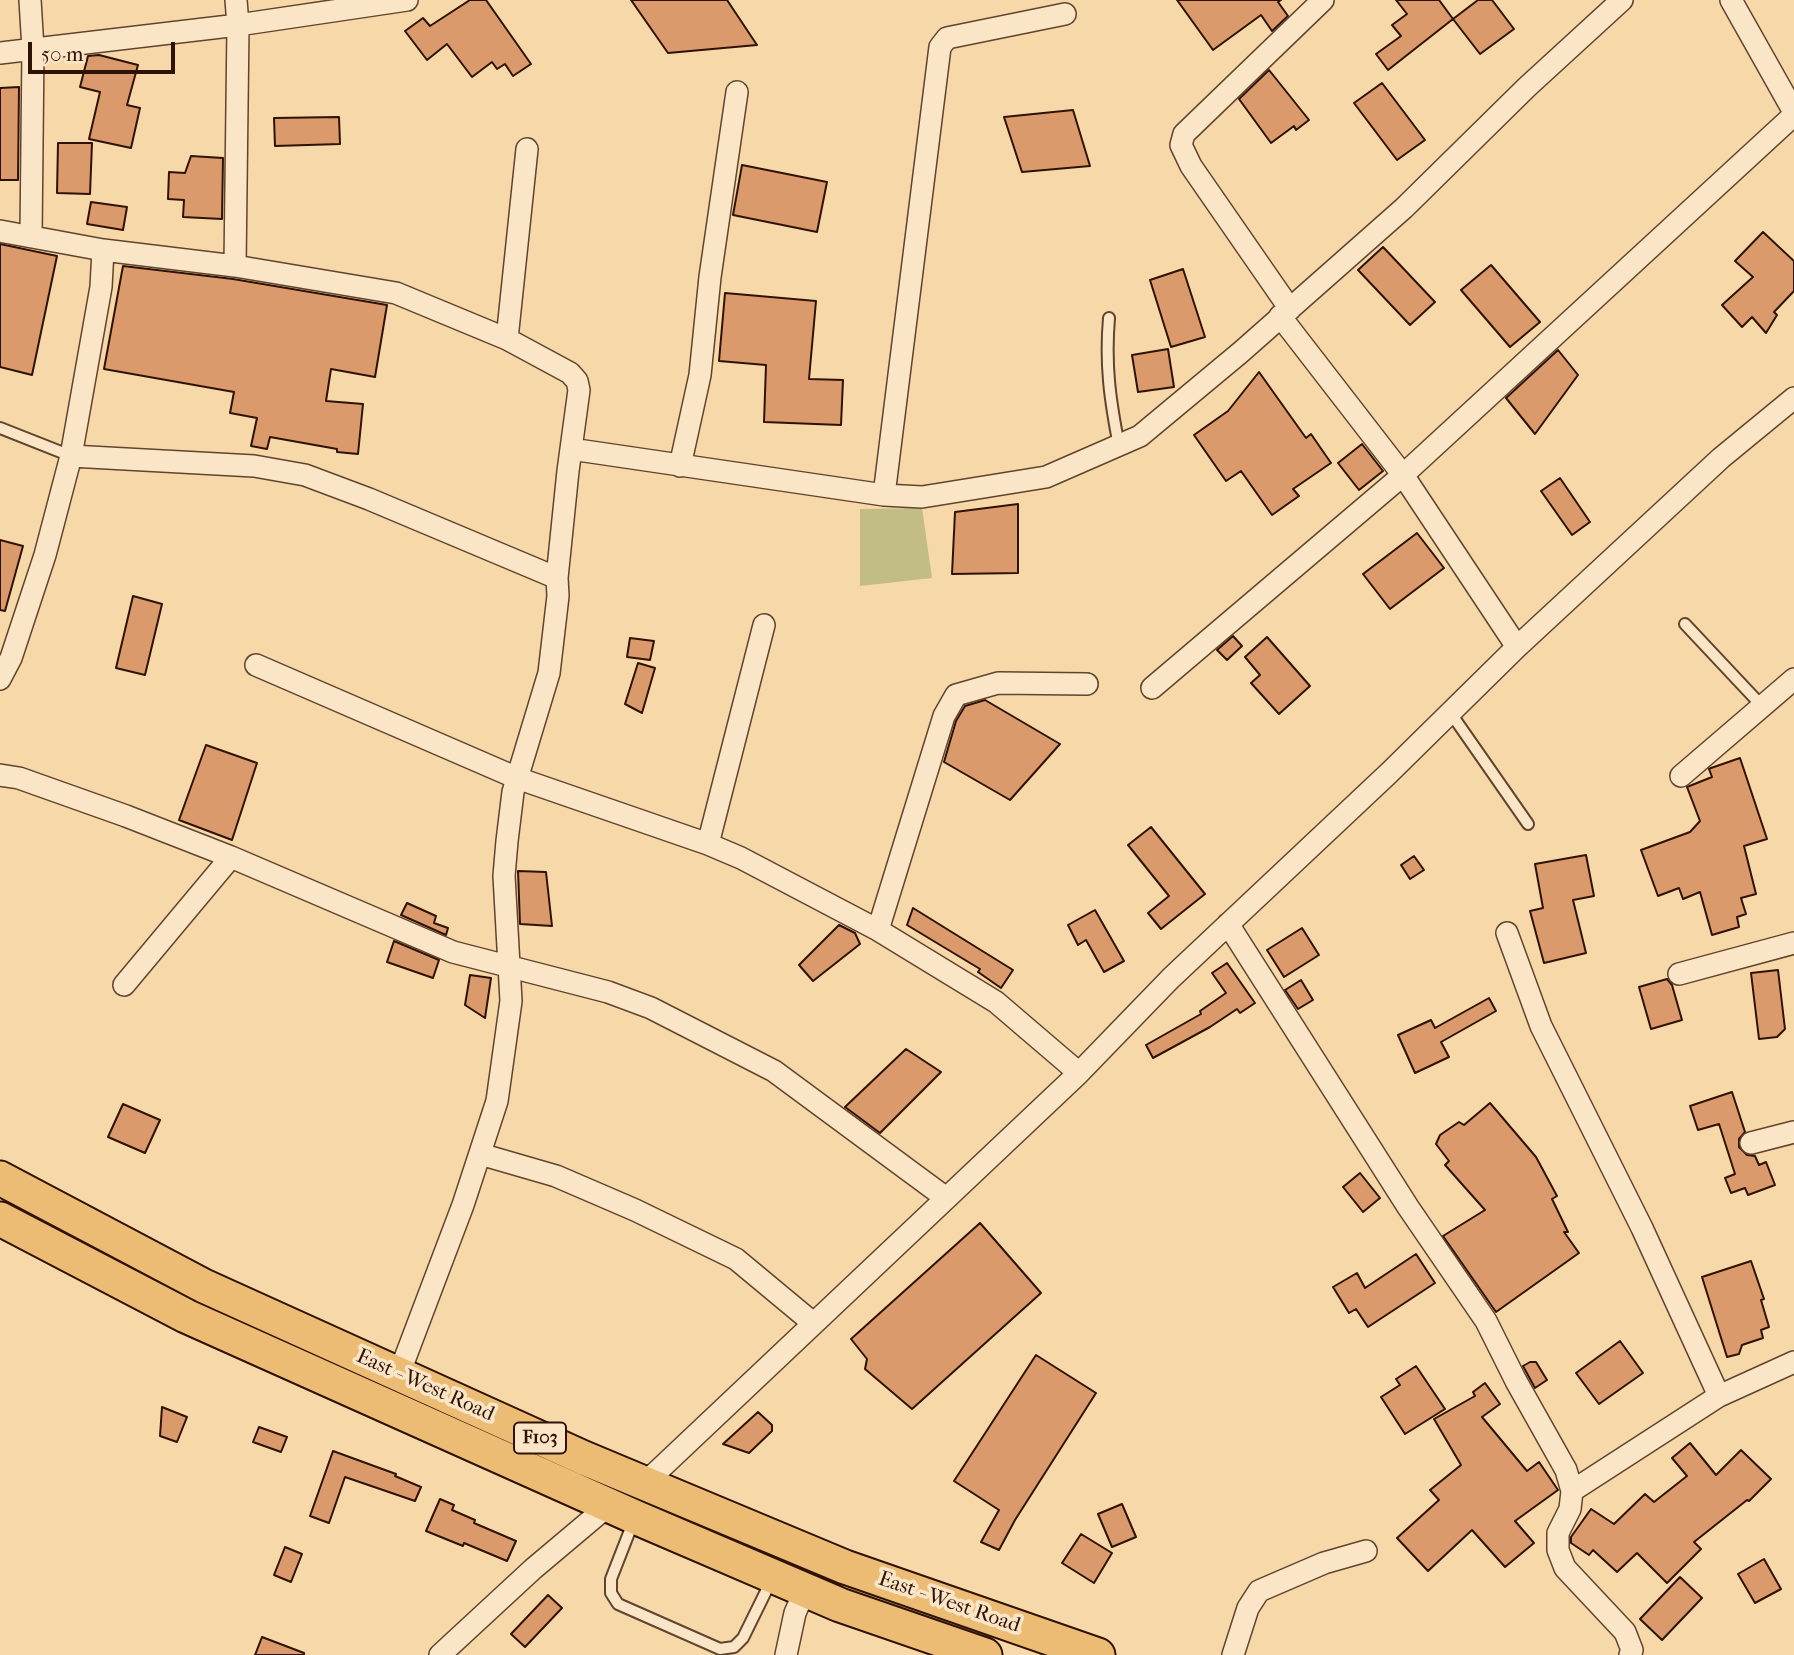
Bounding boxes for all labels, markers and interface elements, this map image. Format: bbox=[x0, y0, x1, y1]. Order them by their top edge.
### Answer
scale bar bbox=[32, 28, 178, 72]
text: 50 m bbox=[41, 42, 84, 66]
street label: East - West Road bbox=[352, 1344, 498, 1428]
road number: F103 bbox=[514, 1422, 566, 1454]
street label: East - West Road bbox=[875, 1567, 1023, 1639]

